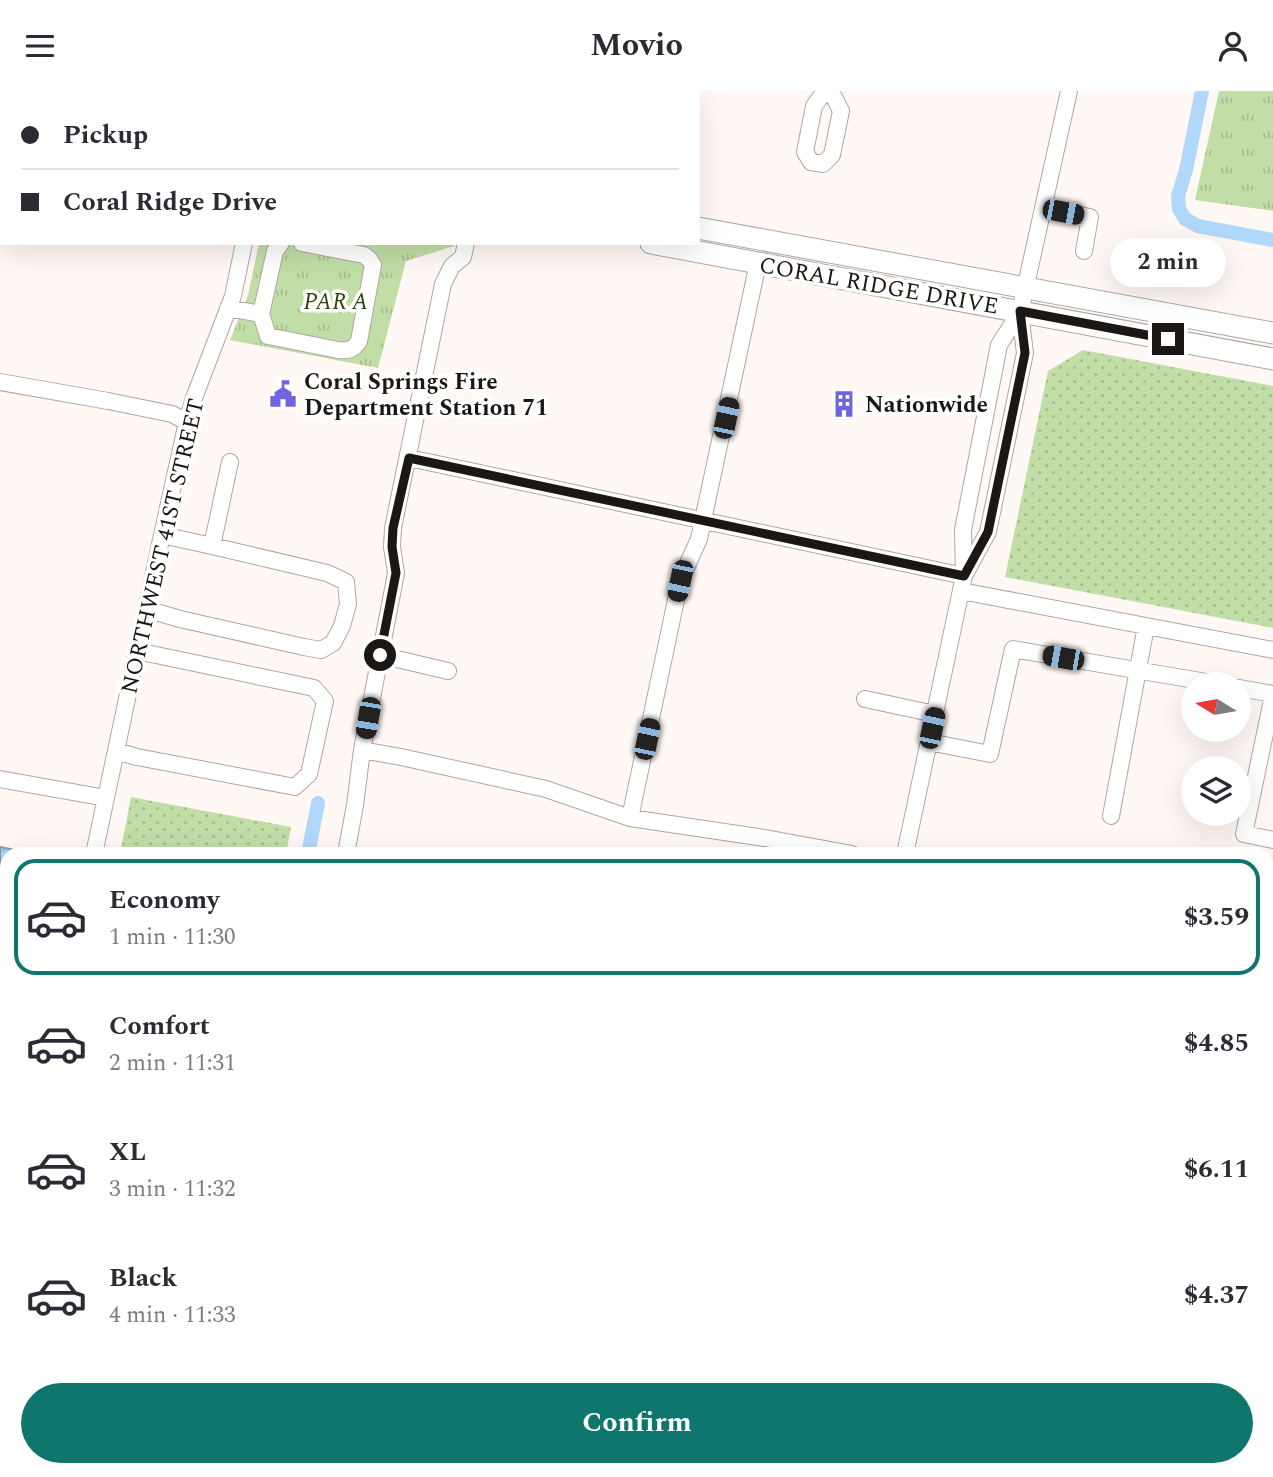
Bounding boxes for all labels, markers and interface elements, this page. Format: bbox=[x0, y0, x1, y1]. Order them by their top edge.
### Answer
text: Movio bbox=[590, 21, 683, 70]
icon: menu bbox=[21, 27, 59, 65]
icon: person bbox=[1214, 27, 1252, 65]
text: Pickup bbox=[63, 115, 148, 155]
text: Coral Ridge Drive bbox=[63, 182, 277, 222]
car bbox=[1041, 198, 1086, 226]
callout: 2 min bbox=[1110, 237, 1226, 287]
text: 2 min bbox=[1137, 245, 1199, 280]
street label: CORAL RIDGE DRIVE bbox=[756, 248, 1001, 325]
park label: PAR A bbox=[303, 285, 369, 320]
route end bbox=[1152, 323, 1184, 355]
place label: Coral Springs Fire Department Station 71 bbox=[304, 365, 548, 426]
public building icon: Coral Springs Fire Department Station 71 bbox=[268, 379, 298, 409]
place label: Nationwide bbox=[865, 388, 988, 423]
building icon: Nationwide bbox=[829, 389, 859, 419]
street label: NORTHWEST 41ST STREET bbox=[112, 395, 214, 697]
car bbox=[712, 395, 741, 441]
car bbox=[666, 558, 695, 604]
route start bbox=[364, 639, 396, 671]
car bbox=[1041, 644, 1086, 672]
north arrow bbox=[1181, 672, 1251, 742]
map controls bbox=[1181, 672, 1251, 826]
car bbox=[355, 695, 382, 741]
car bbox=[918, 705, 947, 751]
car bbox=[633, 716, 662, 762]
button: layers bbox=[1181, 756, 1251, 826]
text: Economy bbox=[109, 880, 219, 920]
icon: car bbox=[25, 886, 88, 949]
text: $3.59 bbox=[1184, 897, 1249, 937]
text: 1 min · 11:30 bbox=[109, 920, 236, 955]
text: Comfort bbox=[109, 1006, 210, 1046]
icon: car bbox=[25, 1012, 88, 1075]
text: $4.85 bbox=[1184, 1023, 1249, 1063]
text: 2 min · 11:31 bbox=[109, 1046, 236, 1081]
text: XL bbox=[109, 1132, 146, 1172]
icon: car bbox=[25, 1138, 88, 1201]
text: $6.11 bbox=[1184, 1149, 1249, 1189]
text: 3 min · 11:32 bbox=[109, 1172, 236, 1207]
text: Black bbox=[109, 1258, 177, 1298]
icon: car bbox=[25, 1264, 88, 1327]
text: $4.37 bbox=[1184, 1275, 1249, 1315]
text: 4 min · 11:33 bbox=[109, 1298, 236, 1333]
button: Confirm bbox=[21, 1383, 1253, 1463]

